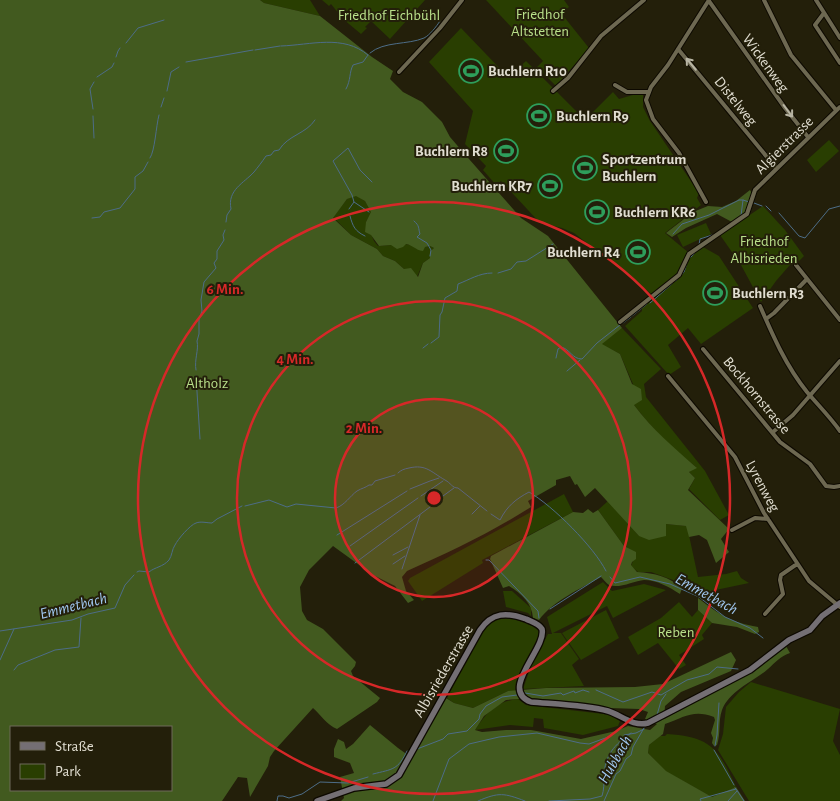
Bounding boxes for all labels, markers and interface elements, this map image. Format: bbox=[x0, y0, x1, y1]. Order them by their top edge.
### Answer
park label: Friedhof Altstetten bbox=[511, 7, 569, 39]
park label: Friedhof Eichbühl bbox=[338, 8, 440, 23]
street label: Wickenweg bbox=[740, 31, 792, 96]
sports icon: Buchlern R10 bbox=[458, 58, 484, 84]
one-way arrow bbox=[685, 58, 696, 71]
place label: Buchlern R10 bbox=[488, 64, 567, 79]
street label: Distelweg bbox=[712, 74, 760, 129]
sports icon: Buchlern R9 bbox=[526, 103, 552, 129]
one-way arrow bbox=[782, 105, 793, 118]
place label: Buchlern R9 bbox=[556, 109, 629, 124]
street label: Algierstrasse bbox=[753, 113, 816, 177]
sports icon: Buchlern R8 bbox=[493, 138, 519, 164]
place label: Buchlern R8 bbox=[415, 144, 488, 159]
place label: Sportzentrum Buchlern bbox=[602, 152, 686, 184]
sports icon: Sportzentrum Buchlern bbox=[572, 155, 598, 181]
sports icon: Buchlern KR7 bbox=[537, 173, 563, 199]
place label: Buchlern KR7 bbox=[451, 179, 533, 194]
sports icon: Buchlern KR6 bbox=[584, 199, 610, 225]
place label: Buchlern KR6 bbox=[614, 205, 696, 220]
park label: Friedhof Albisrieden bbox=[730, 234, 798, 266]
sports icon: Buchlern R4 bbox=[625, 239, 651, 265]
place label: Buchlern R4 bbox=[547, 245, 620, 260]
sports icon: Buchlern R3 bbox=[702, 280, 728, 306]
text: 6 Min. bbox=[207, 282, 243, 297]
place label: Buchlern R3 bbox=[732, 286, 804, 301]
text: 4 Min. bbox=[276, 352, 314, 367]
street label: Bockhornstrasse bbox=[720, 354, 793, 437]
park label: Altholz bbox=[186, 376, 228, 391]
text: 2 Min. bbox=[346, 421, 382, 436]
street label: Lyrenweg bbox=[743, 458, 783, 515]
centre of rings bbox=[425, 489, 443, 507]
water label: Emmetbach bbox=[673, 570, 740, 617]
water label: Emmetbach bbox=[38, 590, 108, 622]
street label: Albisriederstrasse bbox=[411, 622, 476, 720]
park label: Reben bbox=[657, 625, 695, 640]
legend bbox=[10, 726, 172, 791]
water label: Hubbach bbox=[595, 733, 635, 786]
text: Straße bbox=[55, 739, 94, 754]
text: Park bbox=[55, 764, 81, 779]

